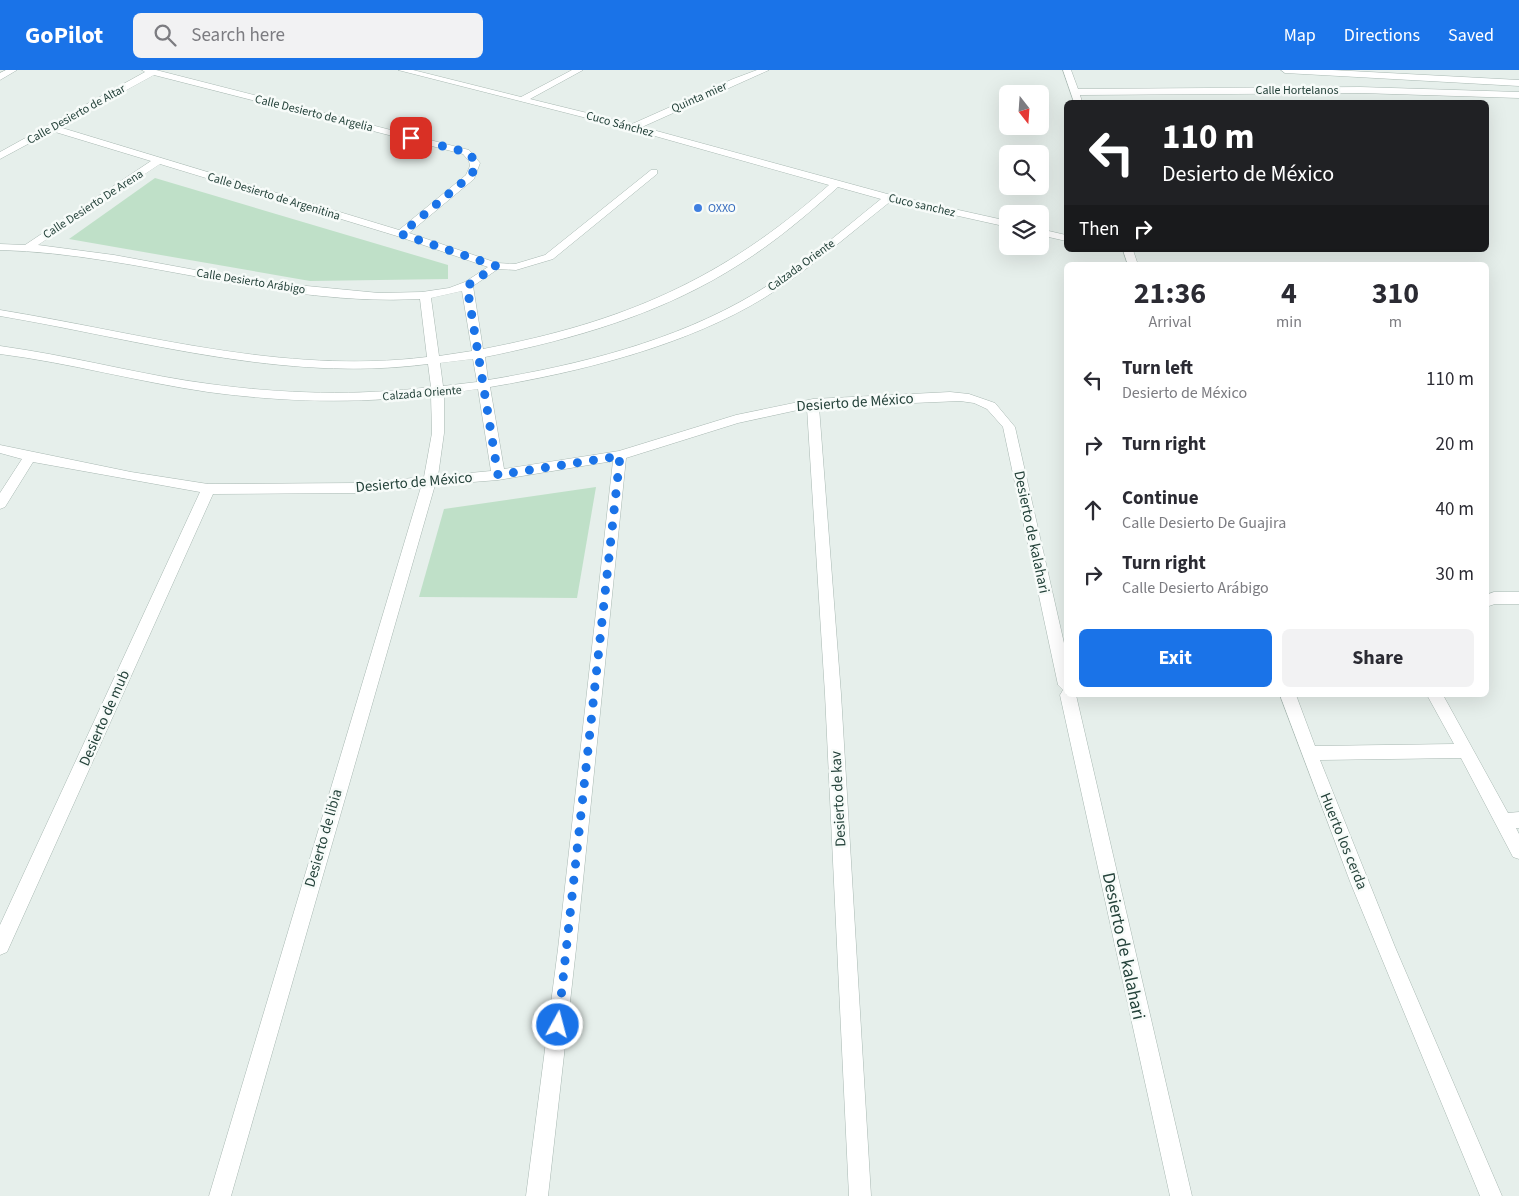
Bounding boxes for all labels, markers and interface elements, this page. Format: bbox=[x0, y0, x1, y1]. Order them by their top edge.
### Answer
search box bbox=[133, 13, 483, 58]
text: GoPilot bbox=[25, 18, 103, 53]
icon: search bbox=[151, 21, 179, 49]
text: Search here bbox=[191, 22, 285, 49]
text: Map bbox=[1284, 23, 1316, 48]
text: Directions bbox=[1344, 23, 1420, 48]
text: Saved bbox=[1448, 23, 1494, 48]
street label: Quinta mier bbox=[669, 77, 730, 117]
street label: Calle Desierto de Altar bbox=[24, 80, 129, 149]
street label: Calle Hortelanos bbox=[1256, 82, 1338, 99]
north arrow bbox=[999, 85, 1049, 135]
map controls bbox=[999, 85, 1049, 255]
street label: Calle Desierto de Argelia bbox=[253, 91, 375, 136]
street label: Cuco Sánchez bbox=[584, 107, 656, 142]
text: 110 m bbox=[1162, 112, 1254, 162]
pin bbox=[390, 117, 432, 159]
icon: left bbox=[1079, 120, 1144, 185]
icon: arrive bbox=[397, 124, 425, 152]
button: search bbox=[999, 145, 1049, 195]
text: Desierto de México bbox=[1162, 158, 1334, 190]
street label: Calle Desierto De Arena bbox=[40, 166, 147, 243]
street label: Calle Desierto de Argenitina bbox=[205, 168, 342, 225]
street label: Cuco sanchez bbox=[887, 190, 957, 221]
place label: OXXO bbox=[708, 200, 736, 217]
marker: OXXO bbox=[692, 202, 704, 214]
button: layers bbox=[999, 205, 1049, 255]
icon: right bbox=[1129, 215, 1157, 243]
text: Then bbox=[1079, 216, 1119, 243]
street label: Calzada Oriente bbox=[764, 235, 838, 296]
street label: Calle Desierto Arábigo bbox=[195, 264, 307, 298]
text: 21:36 bbox=[1134, 272, 1206, 315]
text: 4 bbox=[1281, 272, 1297, 315]
text: 310 bbox=[1372, 272, 1419, 315]
text: Arrival bbox=[1148, 311, 1191, 333]
text: min bbox=[1276, 311, 1302, 333]
text: m bbox=[1389, 311, 1402, 333]
text: Turn left bbox=[1122, 355, 1193, 382]
icon: left bbox=[1079, 366, 1107, 394]
text: 110 m bbox=[1426, 366, 1474, 393]
street label: Calzada Oriente bbox=[382, 382, 462, 405]
text: Desierto de México bbox=[1122, 382, 1247, 404]
street label: Desierto de México bbox=[796, 388, 914, 417]
icon: right bbox=[1079, 431, 1107, 459]
text: Turn right bbox=[1122, 431, 1206, 458]
text: 20 m bbox=[1436, 431, 1474, 458]
street label: Desierto de México bbox=[355, 467, 473, 498]
street label: Desierto de kalahari bbox=[1008, 469, 1055, 595]
text: Continue bbox=[1122, 485, 1199, 512]
icon: ahead bbox=[1079, 496, 1107, 524]
text: 40 m bbox=[1436, 496, 1474, 523]
text: Calle Desierto De Guajira bbox=[1122, 512, 1286, 534]
text: Turn right bbox=[1122, 550, 1206, 577]
icon: right bbox=[1079, 561, 1107, 589]
text: 30 m bbox=[1436, 561, 1474, 588]
text: Calle Desierto Arábigo bbox=[1122, 577, 1269, 599]
button: Exit bbox=[1079, 629, 1272, 687]
button: Share bbox=[1282, 629, 1474, 687]
street label: Desierto de mub bbox=[74, 667, 135, 769]
street label: Desierto de kav bbox=[826, 751, 851, 847]
street label: Desierto de libia bbox=[299, 787, 348, 890]
street label: Huerto los cerda bbox=[1315, 790, 1373, 893]
street label: Desierto de kalahari bbox=[1096, 870, 1151, 1022]
position arrow bbox=[531, 998, 583, 1050]

